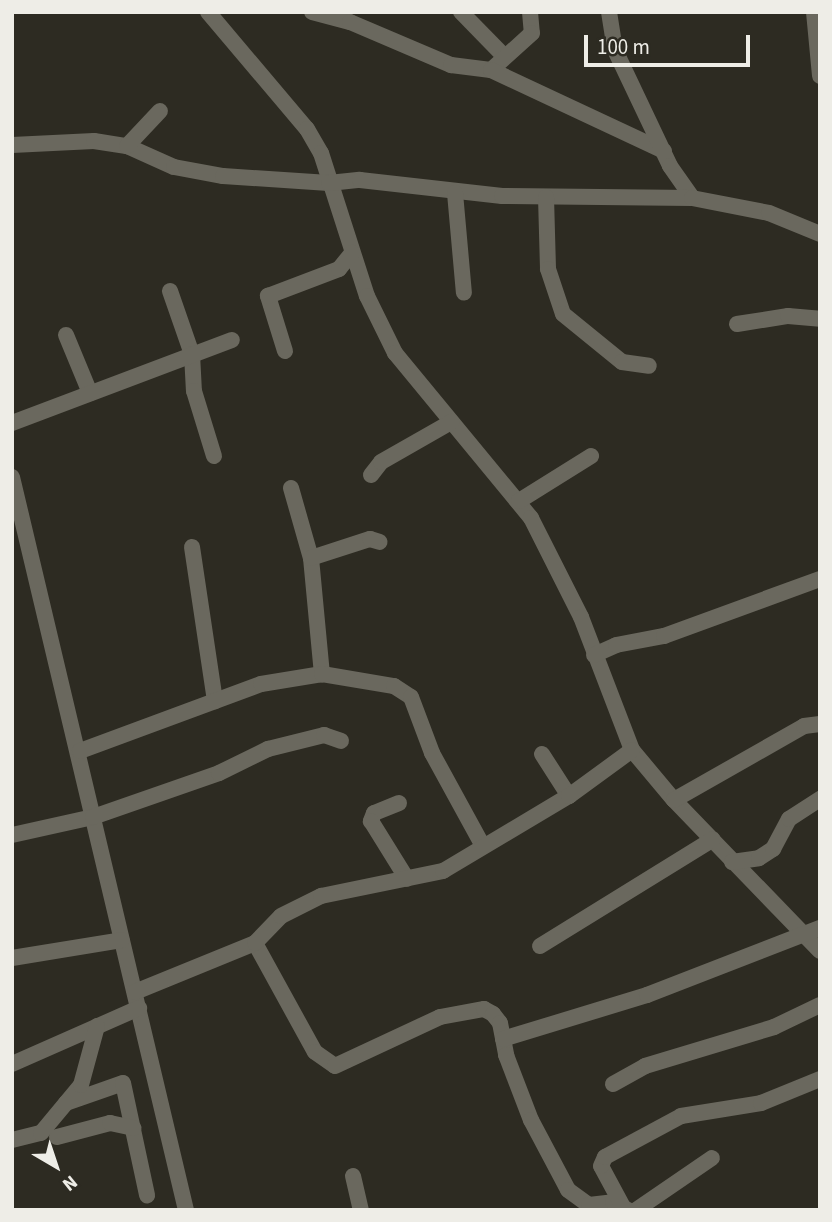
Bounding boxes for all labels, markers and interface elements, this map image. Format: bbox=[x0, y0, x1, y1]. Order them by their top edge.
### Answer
scale bar bbox=[587, 21, 753, 65]
text: 100 m bbox=[597, 32, 650, 62]
north arrow bbox=[21, 1131, 91, 1201]
text: N bbox=[56, 1168, 83, 1197]

